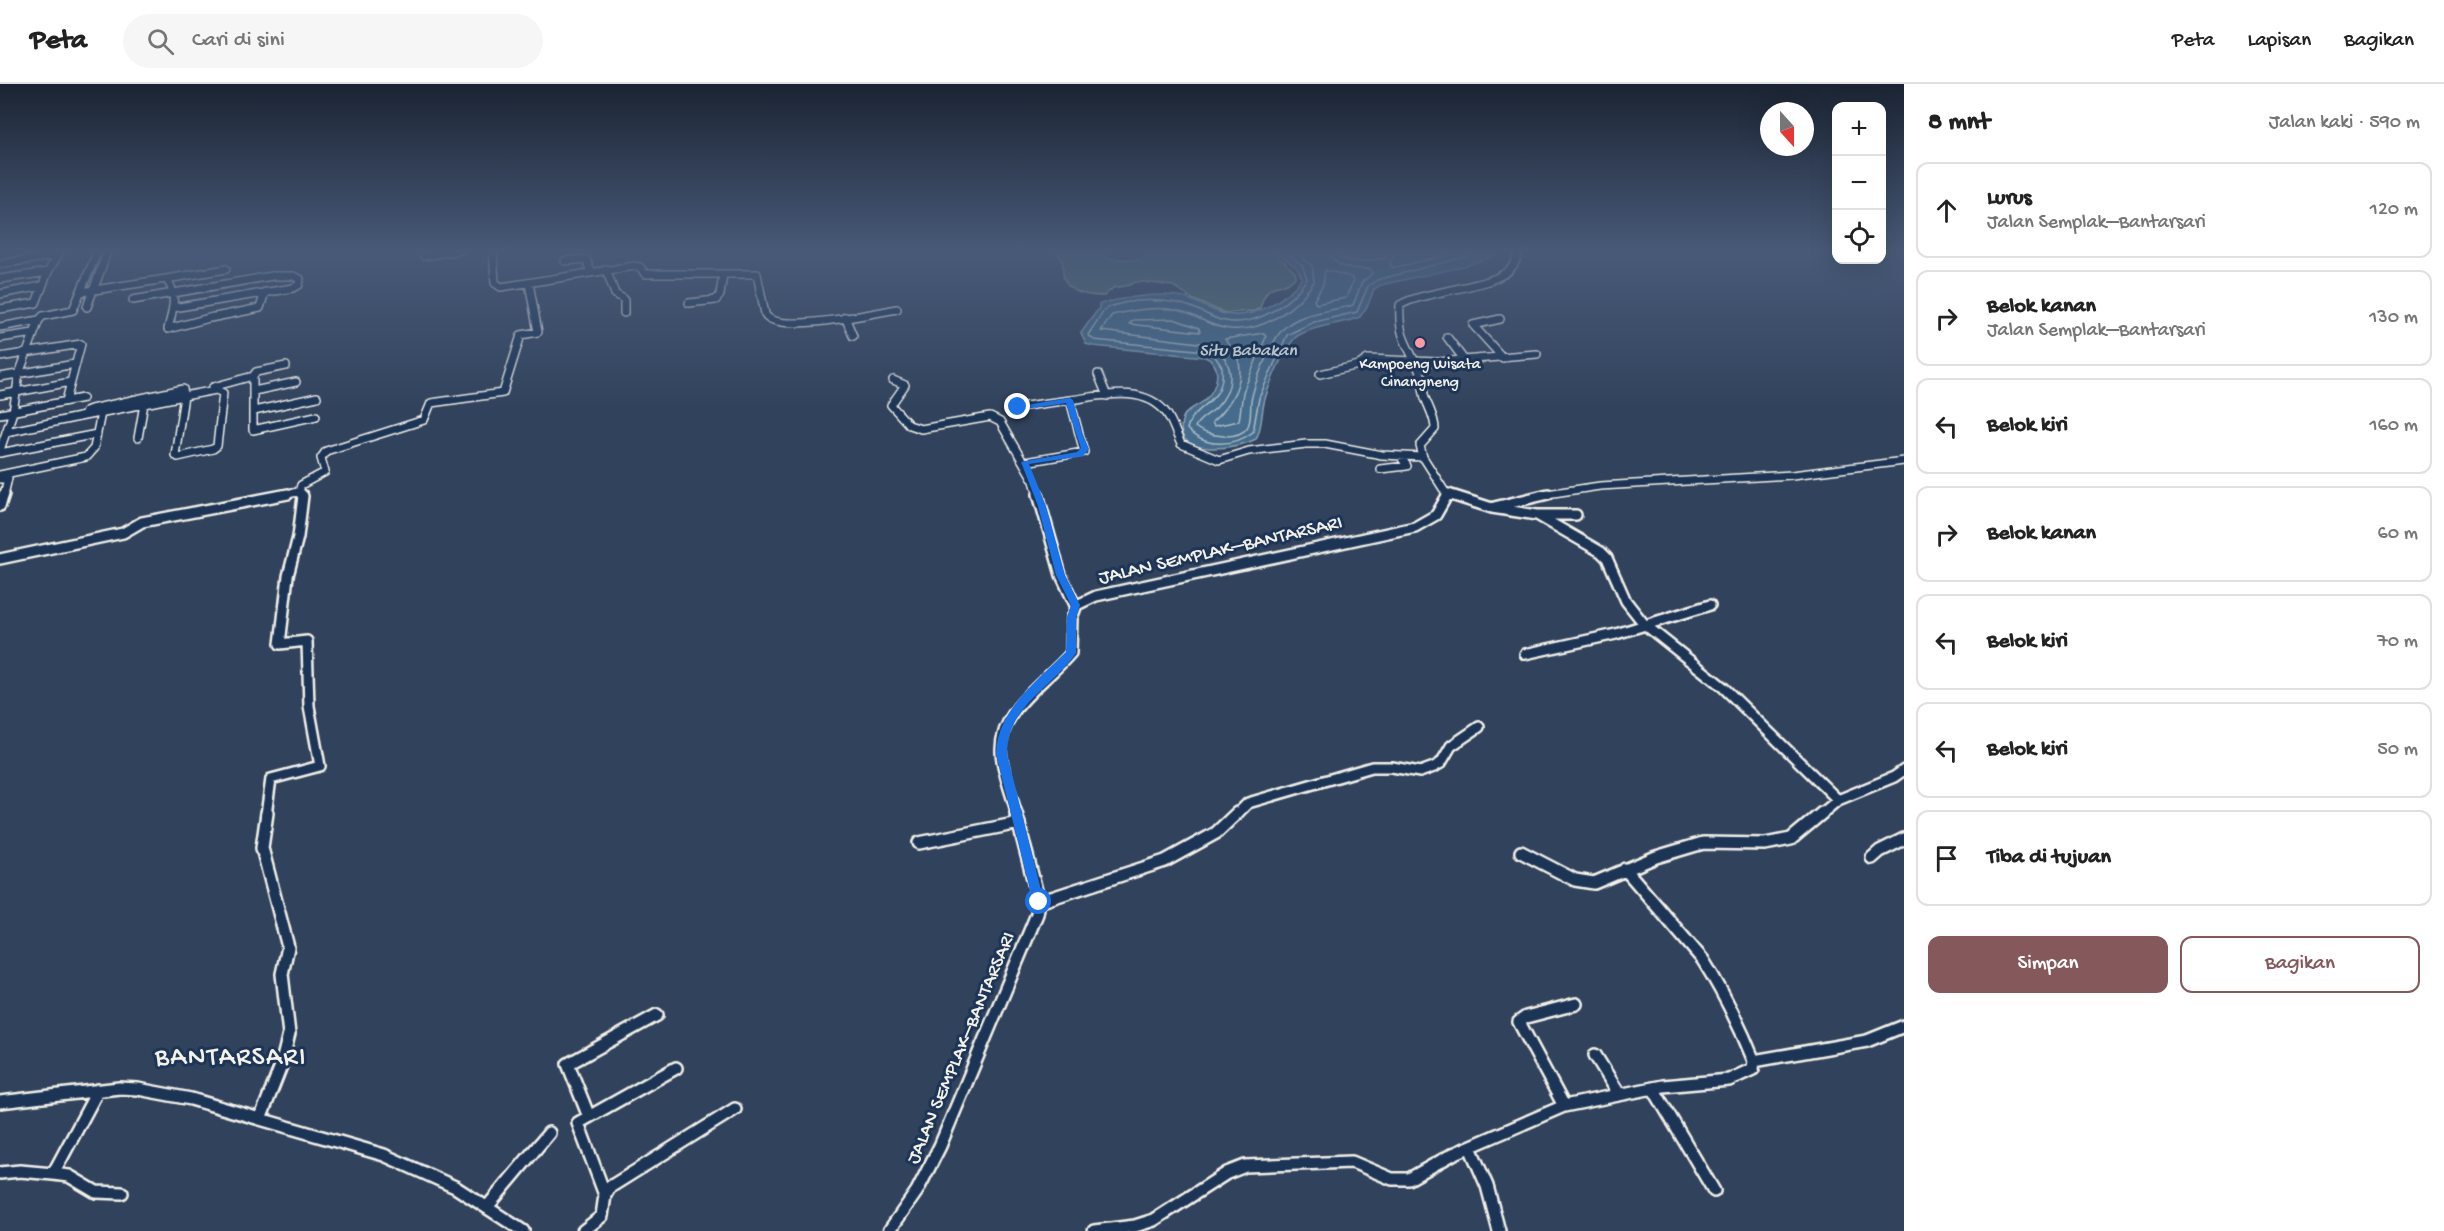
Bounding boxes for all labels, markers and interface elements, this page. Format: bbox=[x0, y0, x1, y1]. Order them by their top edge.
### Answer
search box bbox=[123, 14, 543, 68]
text: Peta bbox=[30, 25, 87, 58]
icon: search bbox=[144, 25, 177, 58]
text: Cari di sini bbox=[192, 28, 285, 54]
text: Peta bbox=[2172, 29, 2215, 54]
text: Lapisan bbox=[2248, 29, 2311, 54]
text: Bagikan bbox=[2344, 29, 2414, 54]
north arrow bbox=[1760, 102, 1814, 156]
map controls bbox=[1832, 102, 1886, 264]
button: + bbox=[1832, 102, 1886, 156]
text: 8 mnt bbox=[1928, 108, 1990, 139]
text: Jalan kaki · 590 m bbox=[2269, 112, 2420, 135]
button: − bbox=[1832, 156, 1886, 210]
text: Lurus bbox=[1987, 186, 2032, 212]
icon: ahead bbox=[1930, 194, 1963, 227]
text: 120 m bbox=[2370, 199, 2418, 222]
button: locate bbox=[1832, 210, 1886, 264]
text: Jalan Semplak–Bantarsari bbox=[1987, 212, 2206, 235]
text: Belok kanan bbox=[1987, 294, 2096, 320]
icon: right bbox=[1930, 302, 1963, 335]
text: 130 m bbox=[2369, 307, 2418, 330]
text: Jalan Semplak–Bantarsari bbox=[1987, 320, 2206, 343]
marker: Kampoeng Wisata Cinangneng bbox=[1413, 336, 1427, 350]
water label: Situ Babakan bbox=[1199, 341, 1297, 362]
place label: Kampoeng Wisata Cinangneng bbox=[1359, 356, 1482, 393]
route end bbox=[1004, 393, 1030, 419]
icon: left bbox=[1930, 410, 1963, 443]
text: Belok kiri bbox=[1987, 413, 2068, 439]
text: 160 m bbox=[2369, 415, 2418, 438]
street label: JALAN SEMPLAK–BANTARSARI bbox=[1097, 512, 1345, 591]
icon: right bbox=[1930, 518, 1963, 551]
text: Belok kanan bbox=[1987, 521, 2096, 547]
text: 60 m bbox=[2378, 523, 2418, 546]
icon: left bbox=[1930, 626, 1963, 659]
text: Belok kiri bbox=[1987, 629, 2068, 655]
text: 70 m bbox=[2377, 631, 2418, 654]
icon: left bbox=[1930, 734, 1963, 767]
text: Belok kiri bbox=[1987, 737, 2068, 763]
text: 50 m bbox=[2377, 739, 2418, 762]
icon: arrive bbox=[1930, 842, 1963, 875]
text: Tiba di tujuan bbox=[1987, 845, 2111, 871]
route start bbox=[1025, 888, 1051, 914]
street label: JALAN SEMPLAK–BANTARSARI bbox=[903, 929, 1022, 1168]
button: Simpan bbox=[1928, 936, 2168, 993]
button: Bagikan bbox=[2180, 936, 2420, 993]
district label: BANTARSARI bbox=[154, 1043, 307, 1075]

